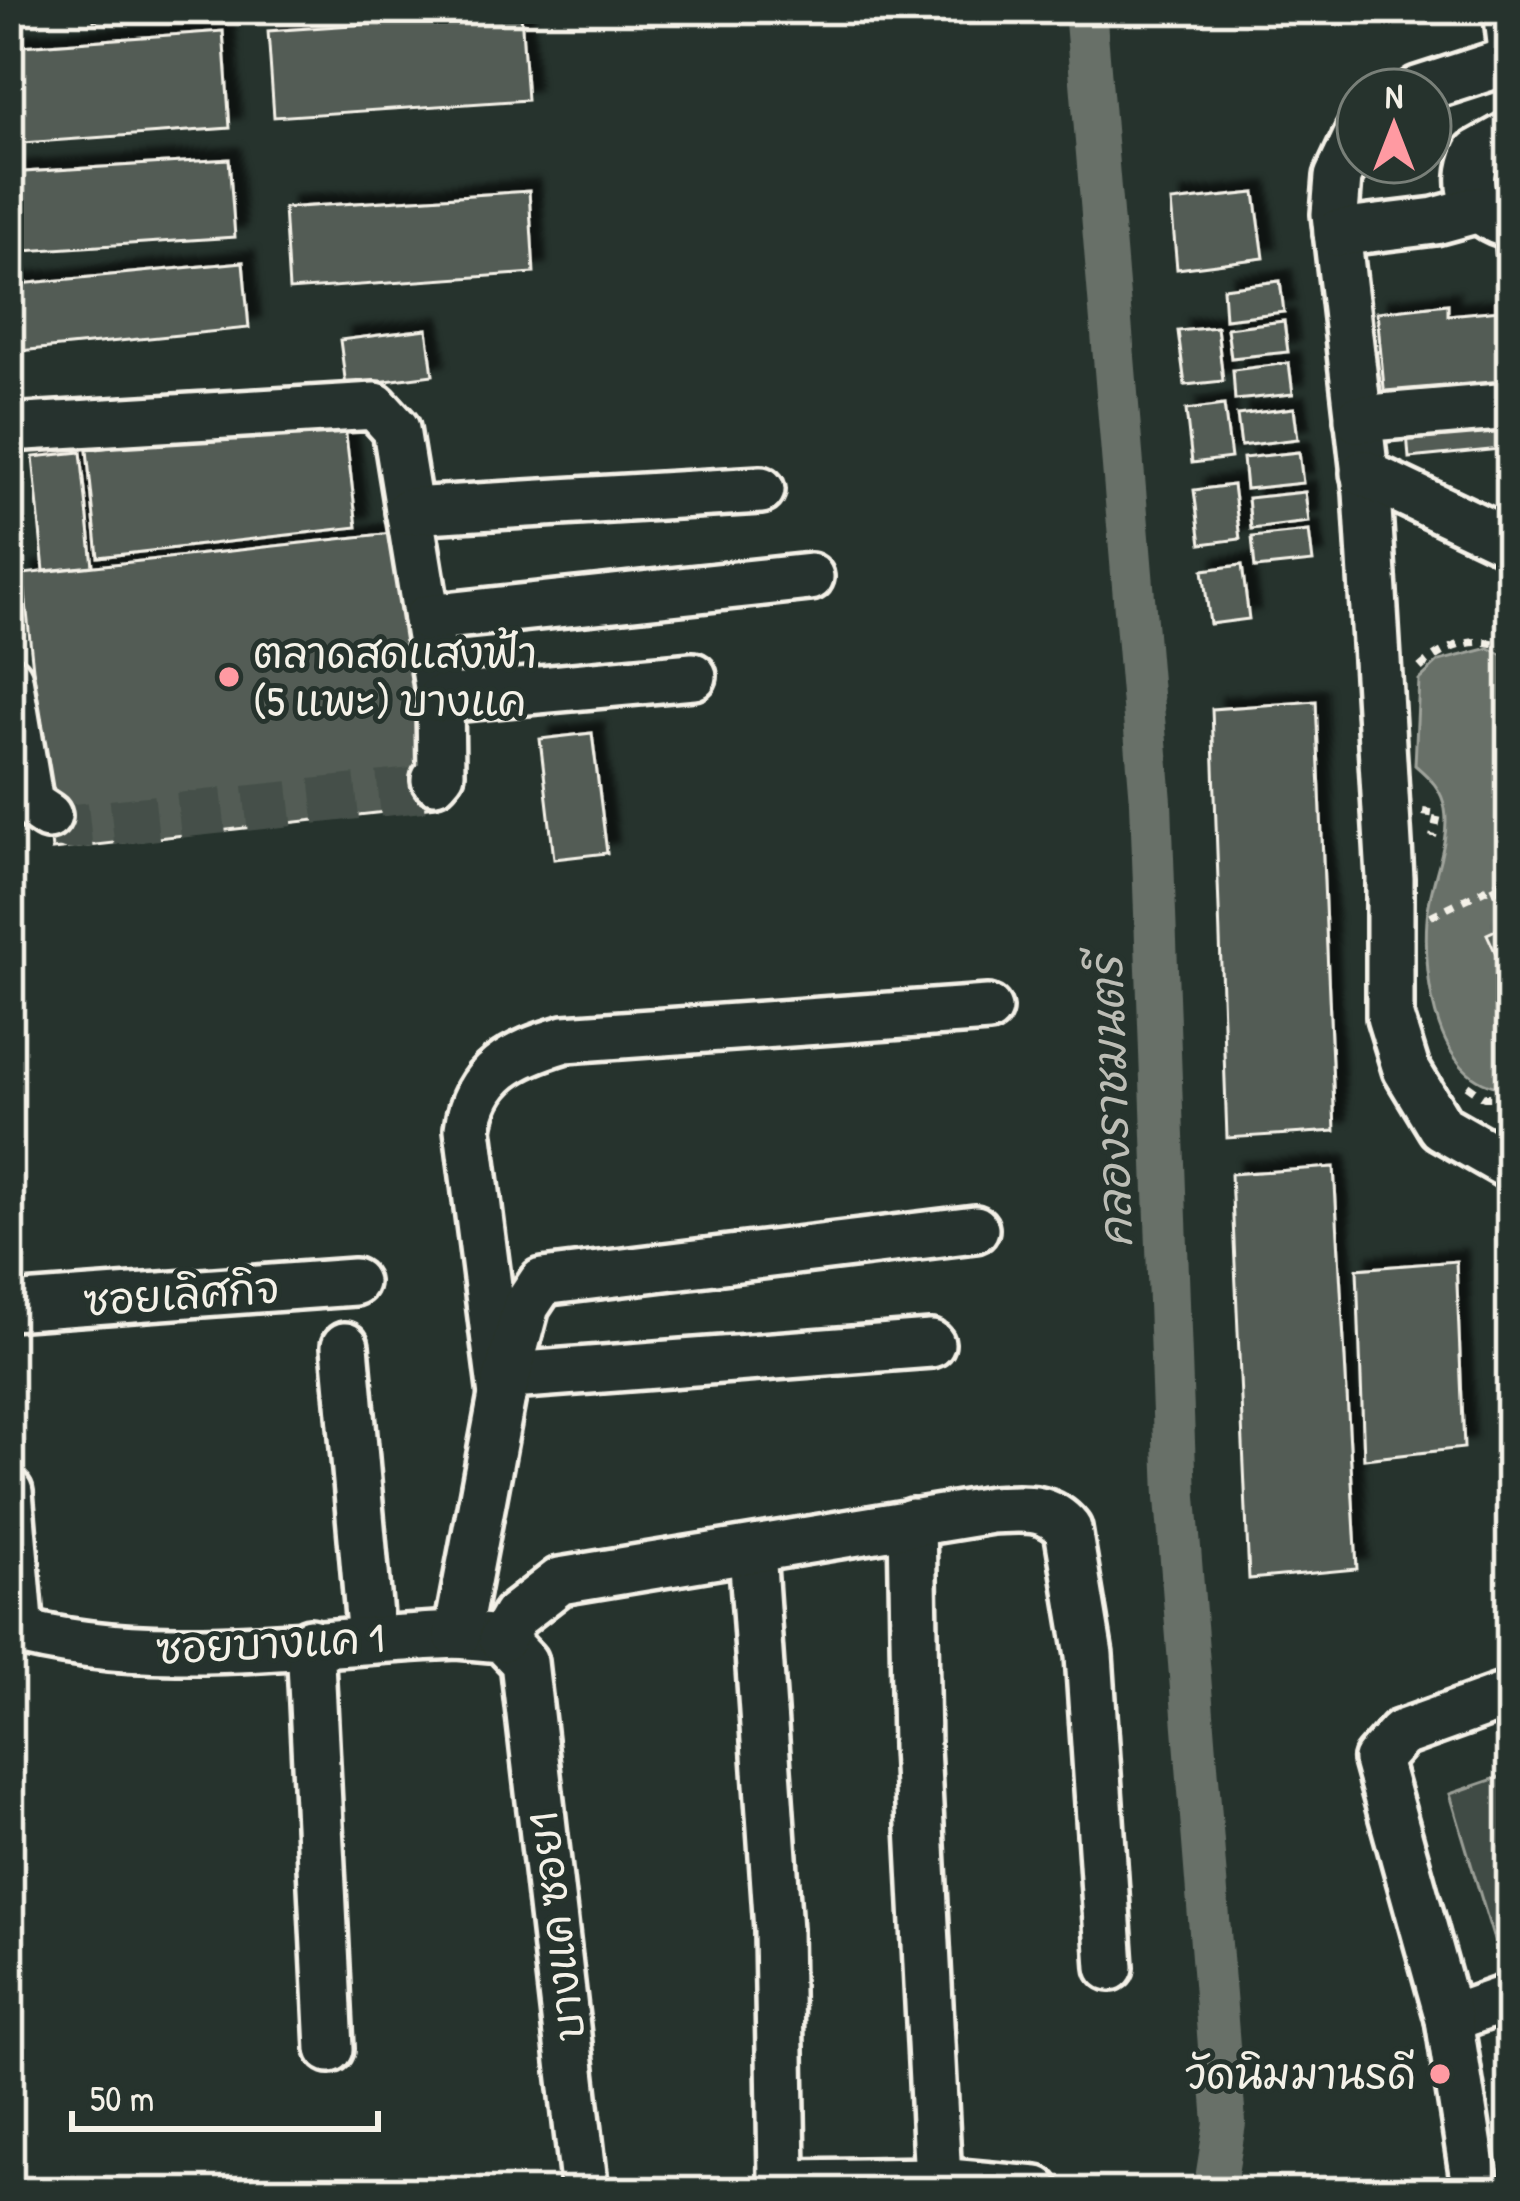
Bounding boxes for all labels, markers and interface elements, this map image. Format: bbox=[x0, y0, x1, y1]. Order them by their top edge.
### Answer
north arrow bbox=[1334, 66, 1454, 186]
text: N bbox=[1385, 74, 1403, 118]
place label: ตลาดสดแสงฟ้า (5 แพะ) บางแค bbox=[253, 624, 537, 729]
marker: ตลาดสดแสงฟ้า (5 แพะ) บางแค bbox=[216, 664, 242, 690]
water label: คลองราชมนตรี bbox=[1075, 945, 1146, 1249]
street label: ซอยเลิศกิจ bbox=[81, 1258, 281, 1329]
street label: ซอยบางแค 1 bbox=[154, 1608, 386, 1677]
street label: บางแค ซอย1 bbox=[513, 1810, 598, 2044]
place label: วัดนิมมานรดี bbox=[1186, 2045, 1416, 2102]
scale bar bbox=[72, 2057, 378, 2131]
marker: วัดนิมมานรดี bbox=[1427, 2061, 1453, 2087]
text: 50 m bbox=[90, 2073, 154, 2122]

